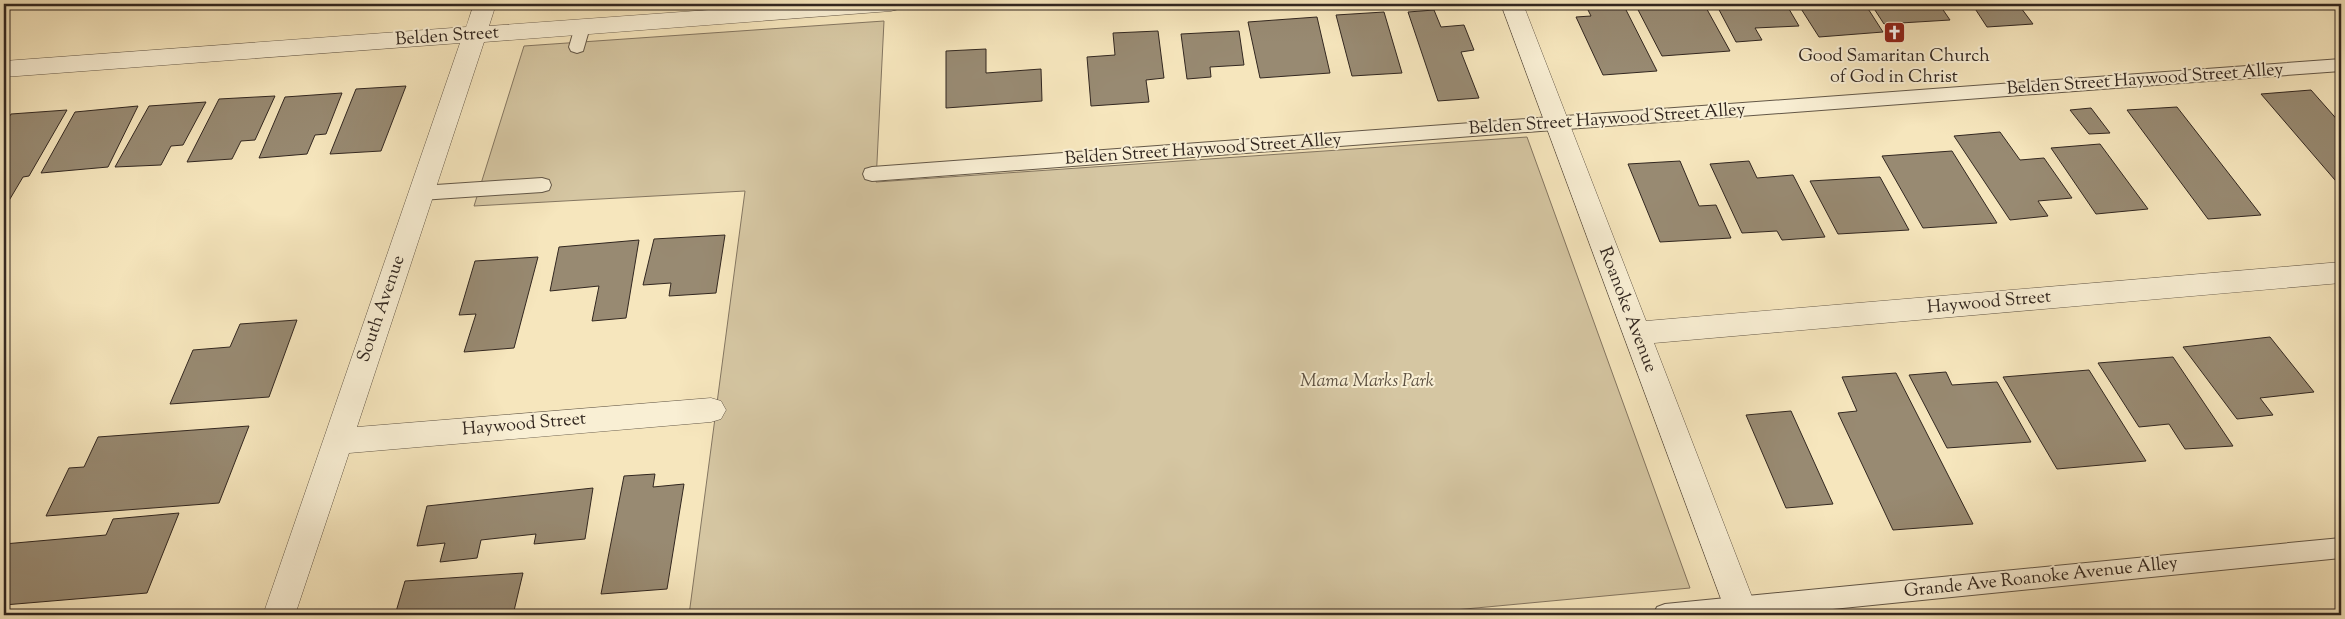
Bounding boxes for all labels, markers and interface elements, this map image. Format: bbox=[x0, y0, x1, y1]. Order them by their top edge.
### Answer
street label: Belden Street bbox=[394, 20, 500, 54]
church icon: Good Samaritan Church of God in Christ bbox=[1882, 20, 1906, 44]
place label: Good Samaritan Church of God in Christ bbox=[1798, 44, 1990, 91]
street label: Belden Street Haywood Street Alley bbox=[2006, 57, 2284, 103]
street label: Belden Street Haywood Street Alley bbox=[1468, 97, 1746, 143]
street label: Belden Street Haywood Street Alley bbox=[1064, 127, 1342, 173]
street label: Roanoke Avenue bbox=[1591, 243, 1663, 377]
street label: South Avenue bbox=[352, 252, 412, 366]
street label: Haywood Street bbox=[1926, 285, 2052, 321]
park label: Mama Marks Park bbox=[1300, 369, 1434, 395]
street label: Haywood Street bbox=[461, 407, 587, 443]
street label: Grande Ave Roanoke Avenue Alley bbox=[1903, 551, 2179, 605]

